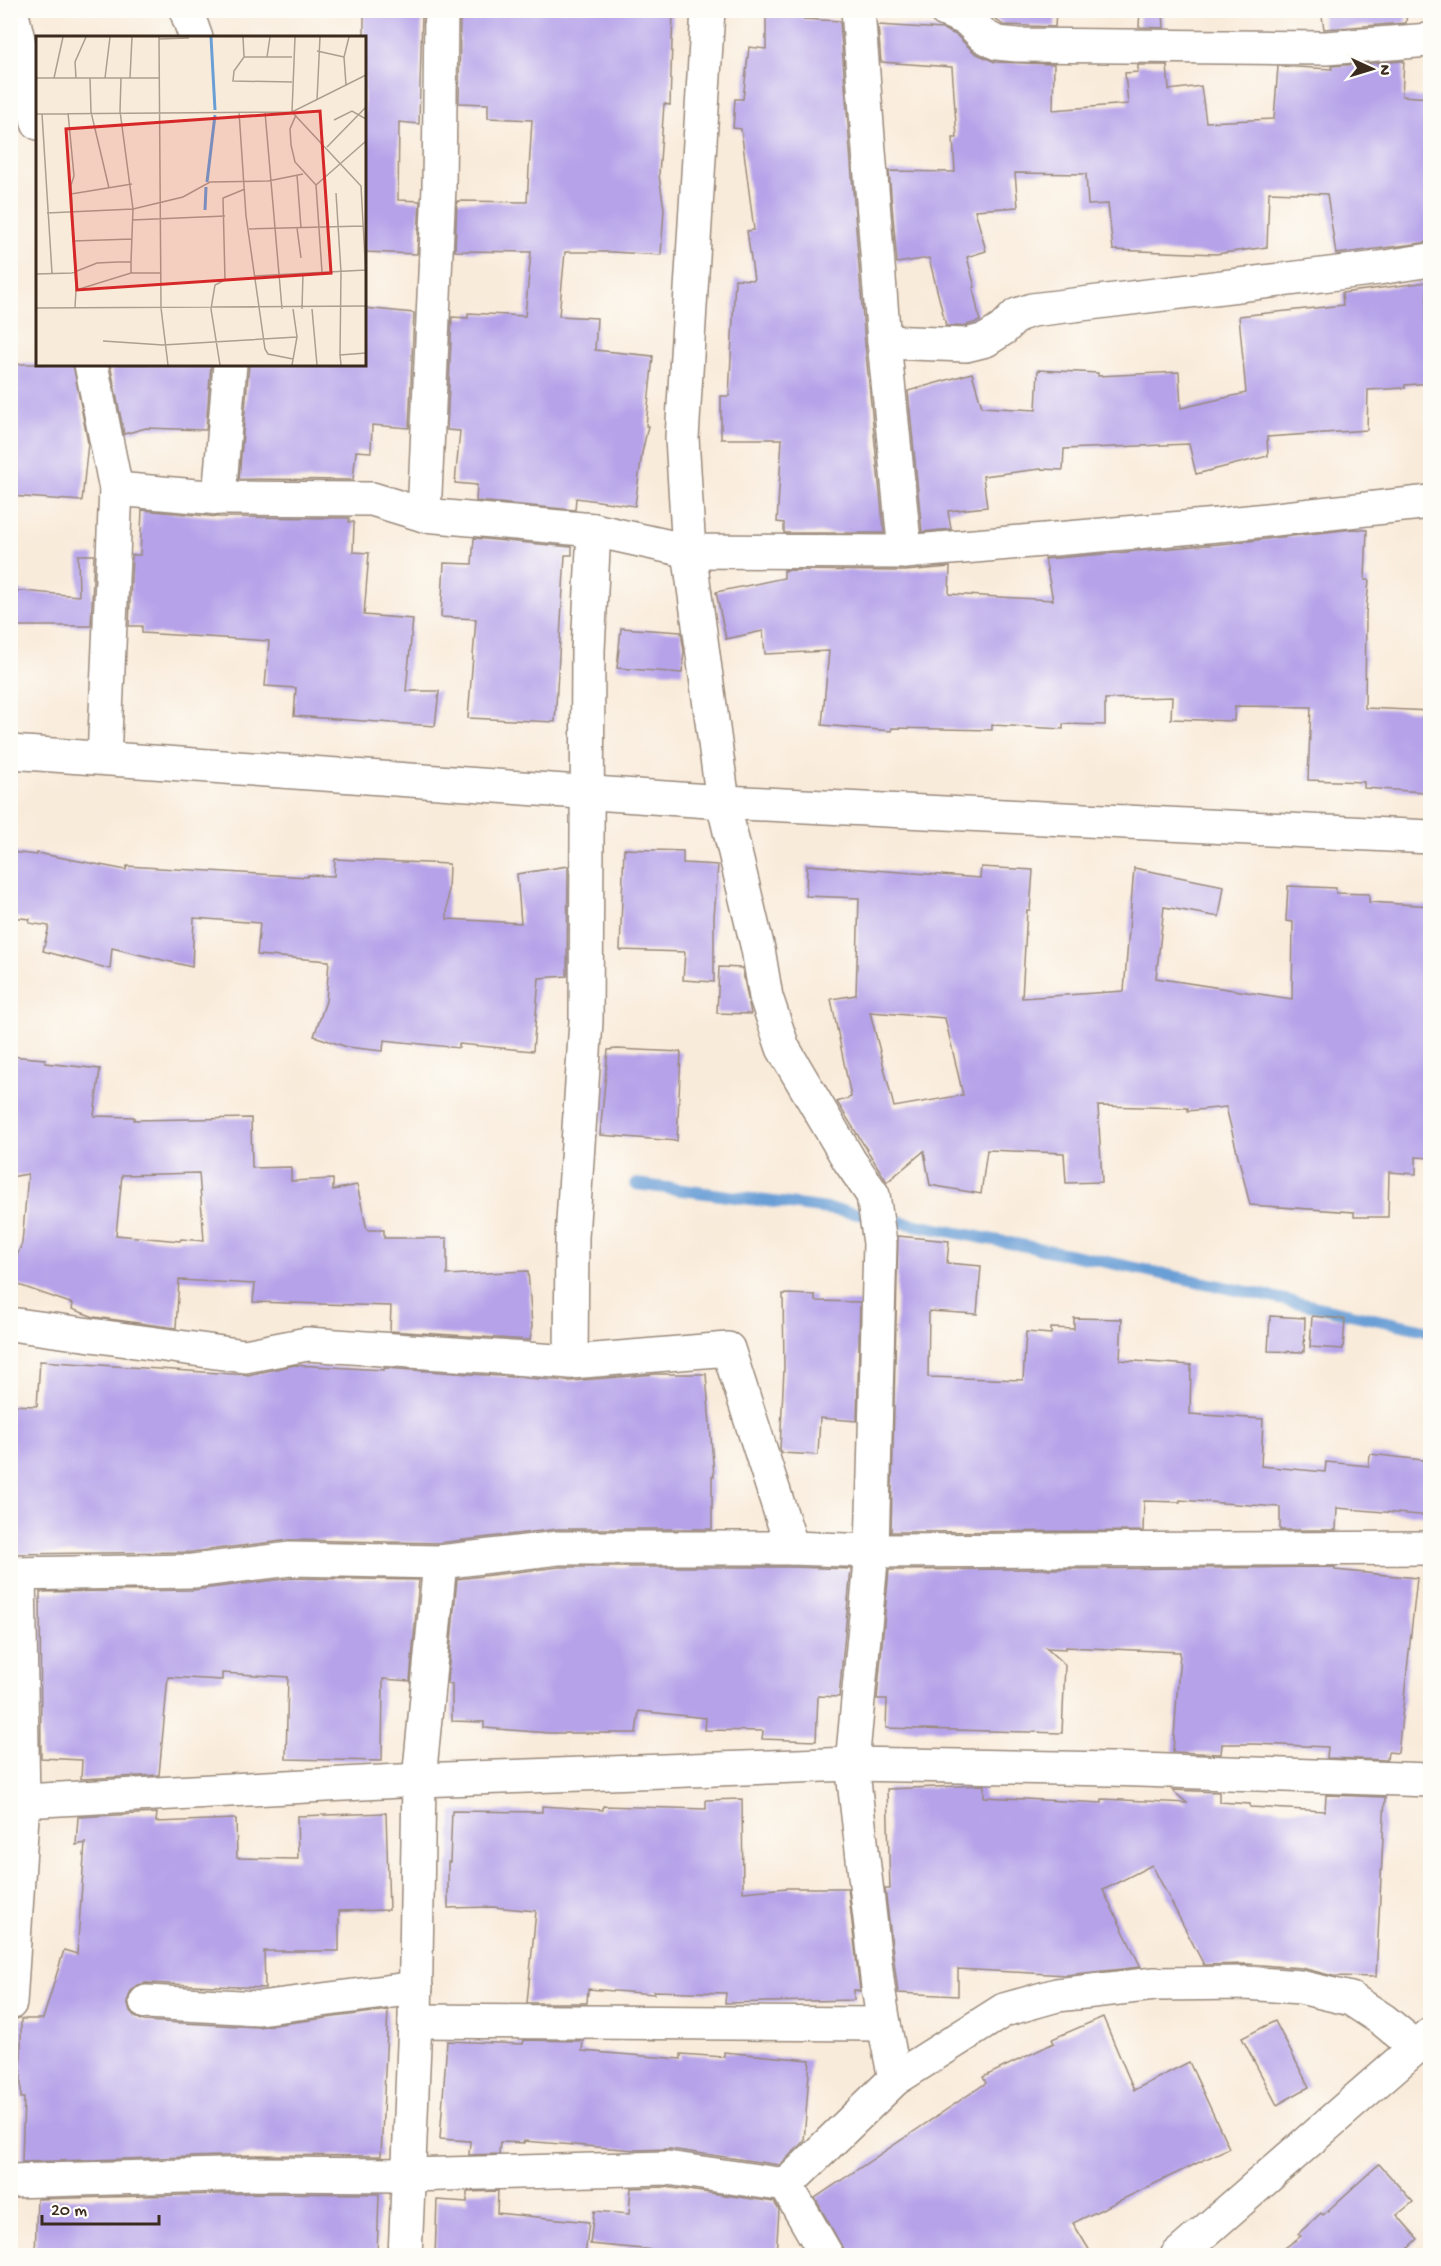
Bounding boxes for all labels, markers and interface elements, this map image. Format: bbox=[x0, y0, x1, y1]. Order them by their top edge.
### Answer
inset map bbox=[36, 36, 366, 366]
north arrow bbox=[1342, 39, 1402, 99]
text: N bbox=[1374, 64, 1393, 76]
scale bar bbox=[42, 2188, 159, 2226]
text: 20 m bbox=[51, 2201, 87, 2222]

